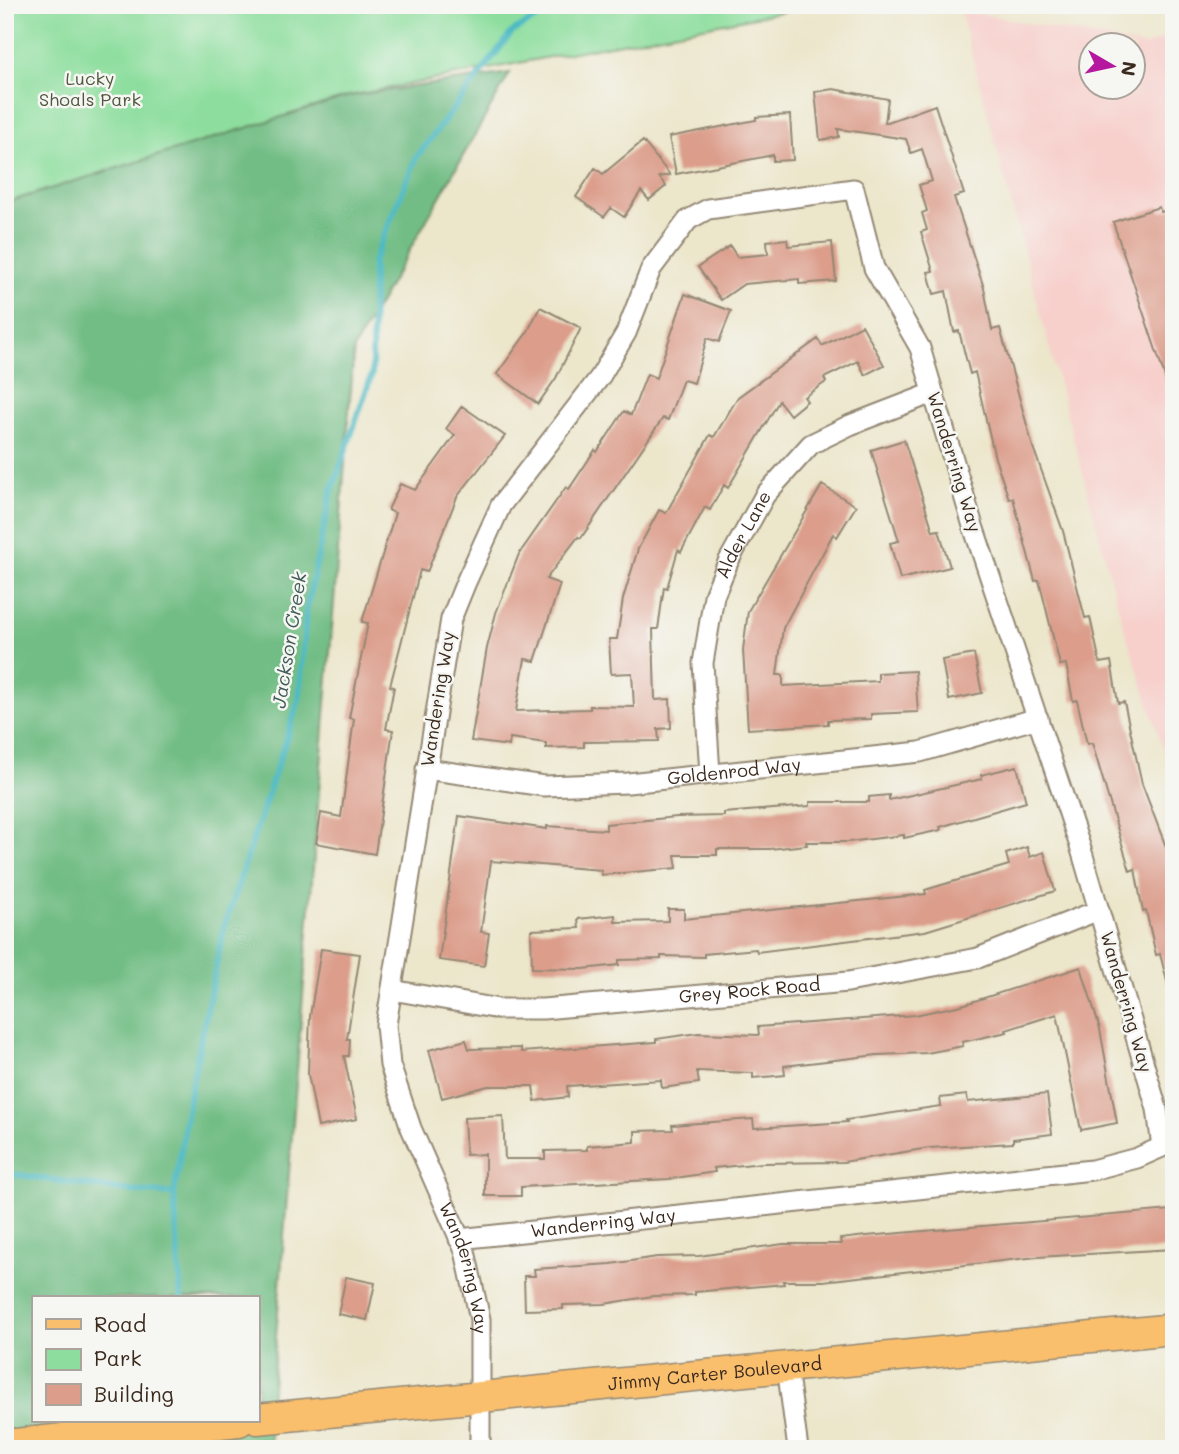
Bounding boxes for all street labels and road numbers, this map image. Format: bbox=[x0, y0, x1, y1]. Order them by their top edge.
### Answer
street label: Wanderring Way bbox=[922, 389, 988, 535]
street label: Alder Lane bbox=[710, 486, 776, 582]
street label: Wandering Way bbox=[414, 629, 460, 768]
street label: Goldenrod Way bbox=[666, 752, 802, 790]
street label: Wanderring Way bbox=[1095, 928, 1159, 1075]
street label: Grey Rock Road bbox=[678, 972, 821, 1008]
street label: Wandering Way bbox=[434, 1198, 494, 1334]
street label: Wanderring Way bbox=[529, 1202, 677, 1242]
street label: Jimmy Carter Boulevard bbox=[607, 1351, 823, 1396]

